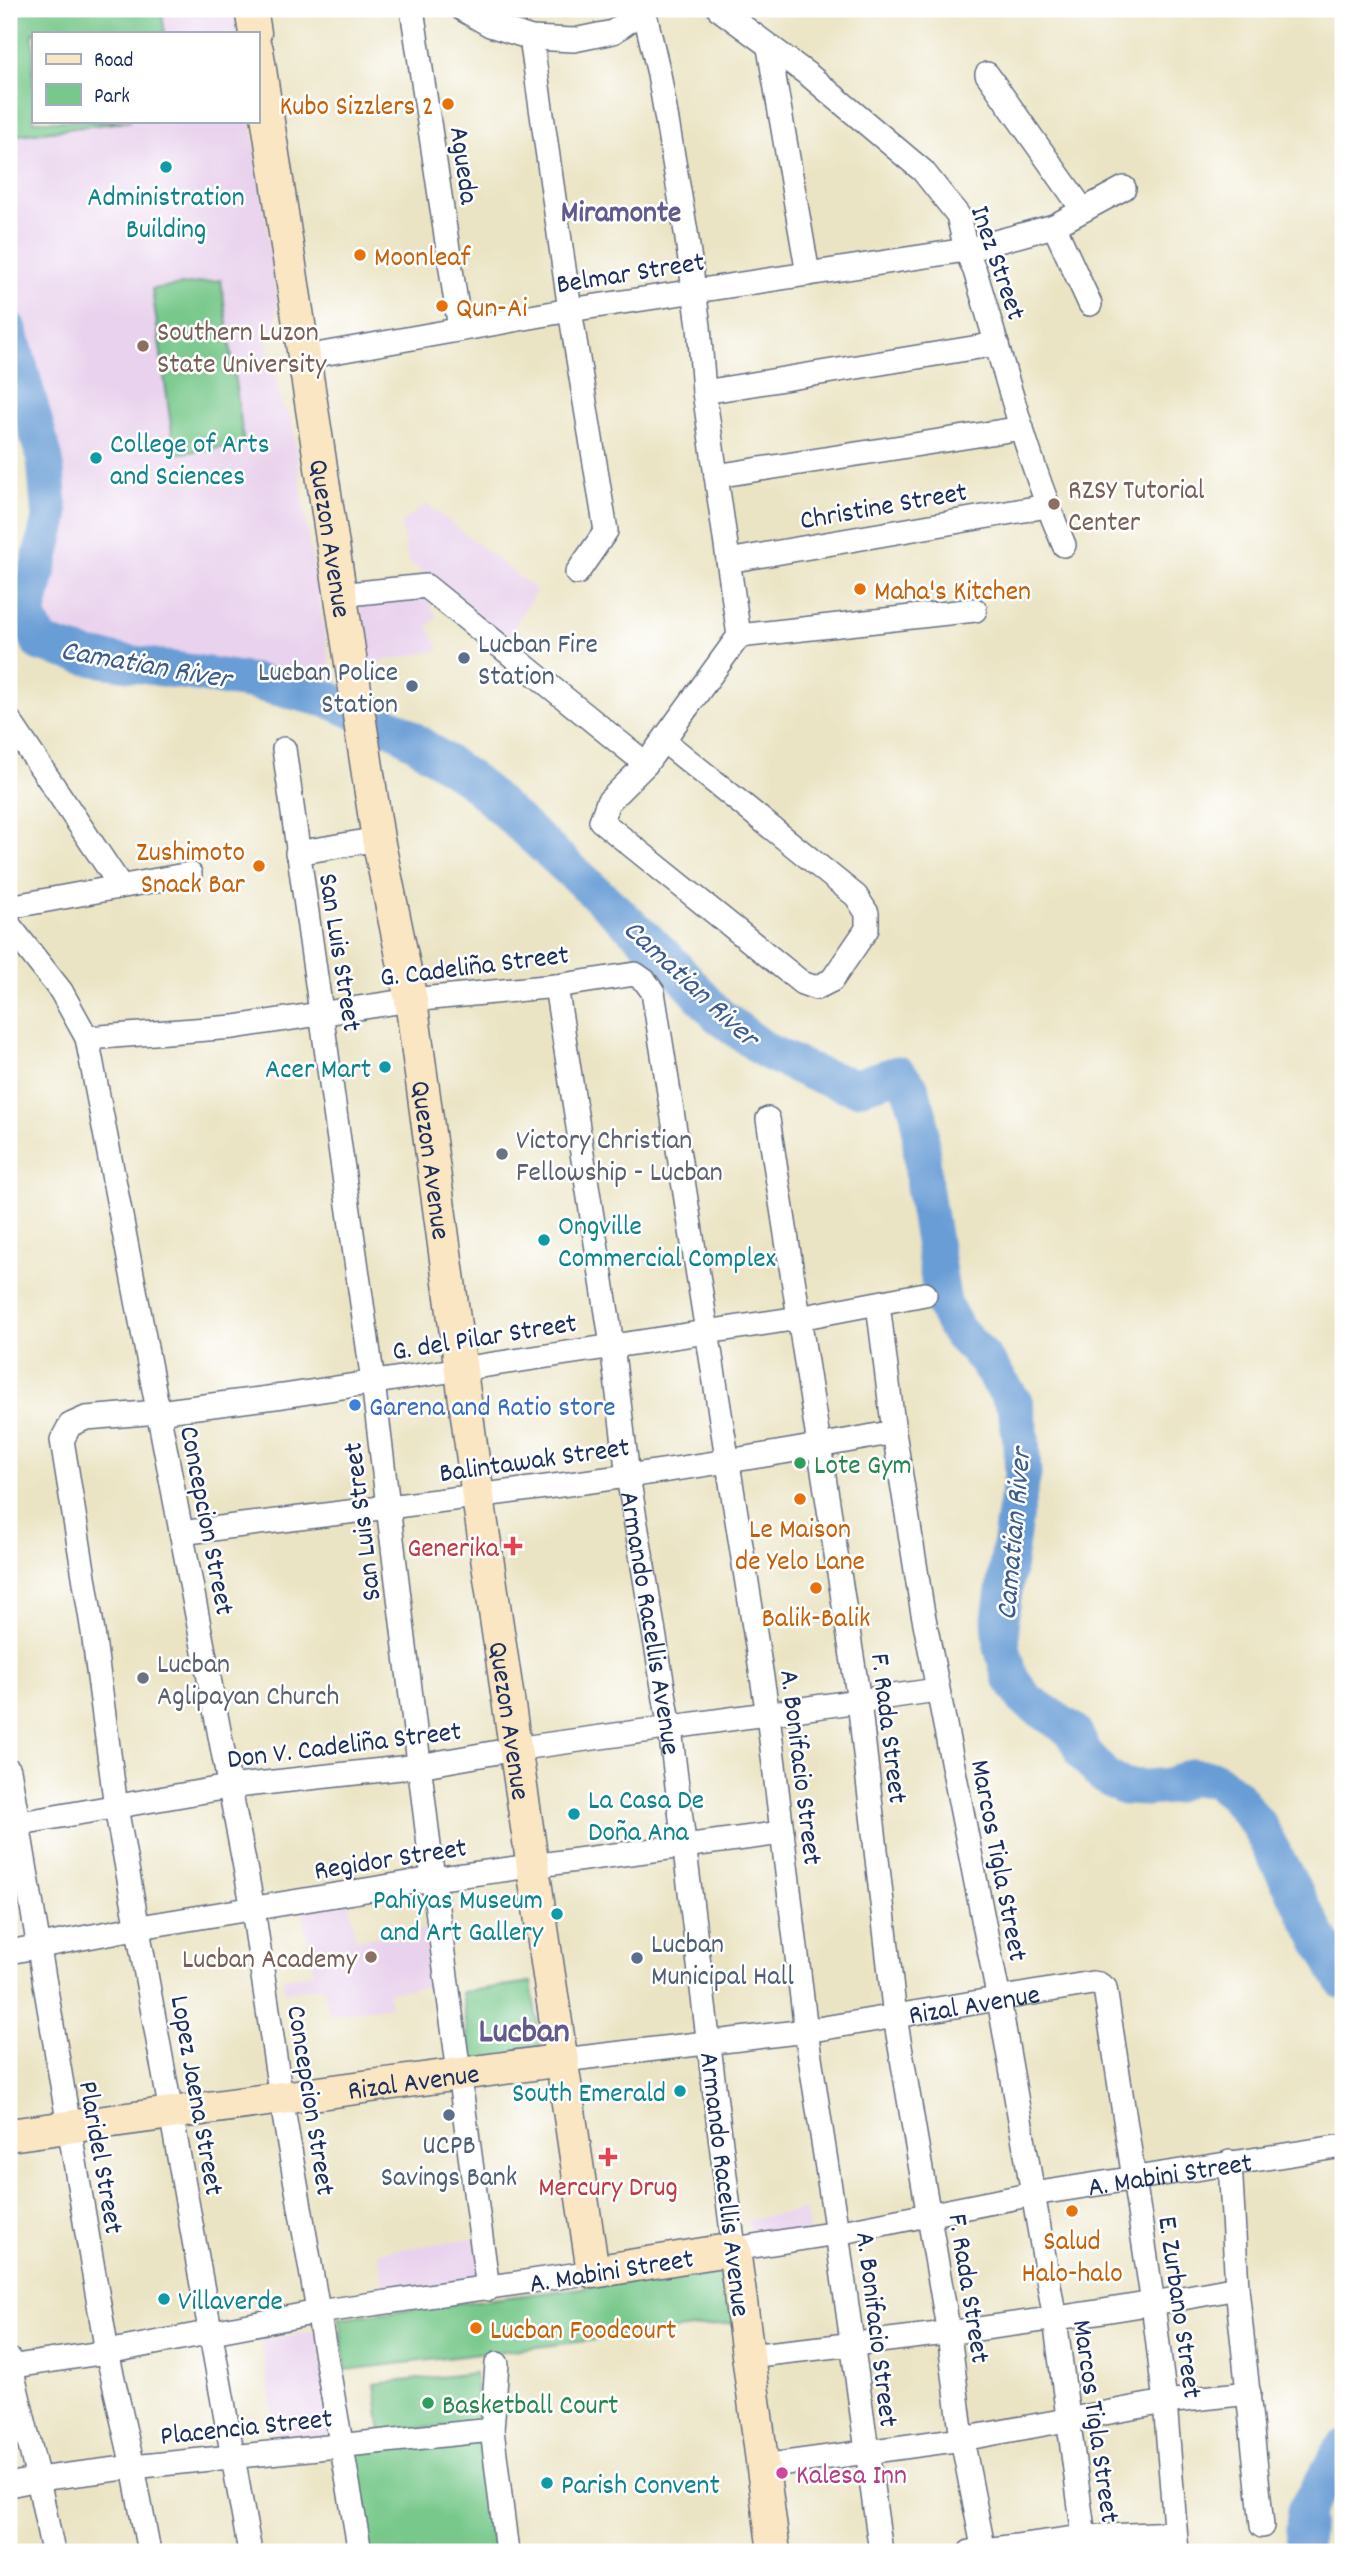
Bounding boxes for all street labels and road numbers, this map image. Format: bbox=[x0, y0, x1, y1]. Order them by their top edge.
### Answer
street label: Agueda bbox=[436, 124, 486, 208]
street label: Inez Street bbox=[957, 201, 1034, 326]
street label: Belmar Street bbox=[554, 244, 708, 307]
street label: Quezon Avenue bbox=[295, 457, 359, 621]
street label: Christine Street bbox=[797, 475, 971, 543]
street label: San Luis Street bbox=[305, 871, 369, 1035]
street label: G. Cadeliña Street bbox=[378, 938, 571, 1000]
street label: Quezon Avenue bbox=[397, 1079, 458, 1243]
street label: G. del Pilar Street bbox=[390, 1306, 580, 1374]
street label: Concepcion Street bbox=[166, 1423, 242, 1619]
street label: Balintawak Street bbox=[437, 1430, 632, 1496]
street label: San Luis Street bbox=[335, 1440, 395, 1603]
street label: Armando Racellis Avenue bbox=[606, 1489, 688, 1757]
street label: Quezon Avenue bbox=[475, 1639, 538, 1803]
street label: F. Rada Street bbox=[857, 1651, 915, 1806]
street label: A. Bonifacio Street bbox=[766, 1668, 830, 1868]
street label: Don V. Cadeliña Street bbox=[225, 1714, 464, 1782]
street label: Marcos Tigla Street bbox=[957, 1757, 1035, 1965]
street label: Regidor Street bbox=[312, 1830, 470, 1894]
street label: Rizal Avenue bbox=[906, 1977, 1043, 2038]
street label: Lopez Jaena Street bbox=[157, 1993, 231, 2199]
street label: Concepcion Street bbox=[273, 2003, 343, 2199]
street label: Armando Racellis Avenue bbox=[686, 2050, 758, 2319]
street label: Rizal Avenue bbox=[346, 2057, 482, 2114]
street label: Plaridel Street bbox=[65, 2078, 131, 2237]
street label: A. Mabini Street bbox=[1085, 2145, 1255, 2210]
street label: F. Rada Street bbox=[934, 2211, 998, 2367]
street label: E. Zurbano Street bbox=[1144, 2214, 1210, 2401]
street label: A. Bonifacio Street bbox=[842, 2230, 906, 2430]
street label: A. Mabini Street bbox=[527, 2241, 697, 2307]
street label: Marcos Tigla Street bbox=[1059, 2318, 1127, 2526]
street label: Placencia Street bbox=[158, 2401, 335, 2459]

